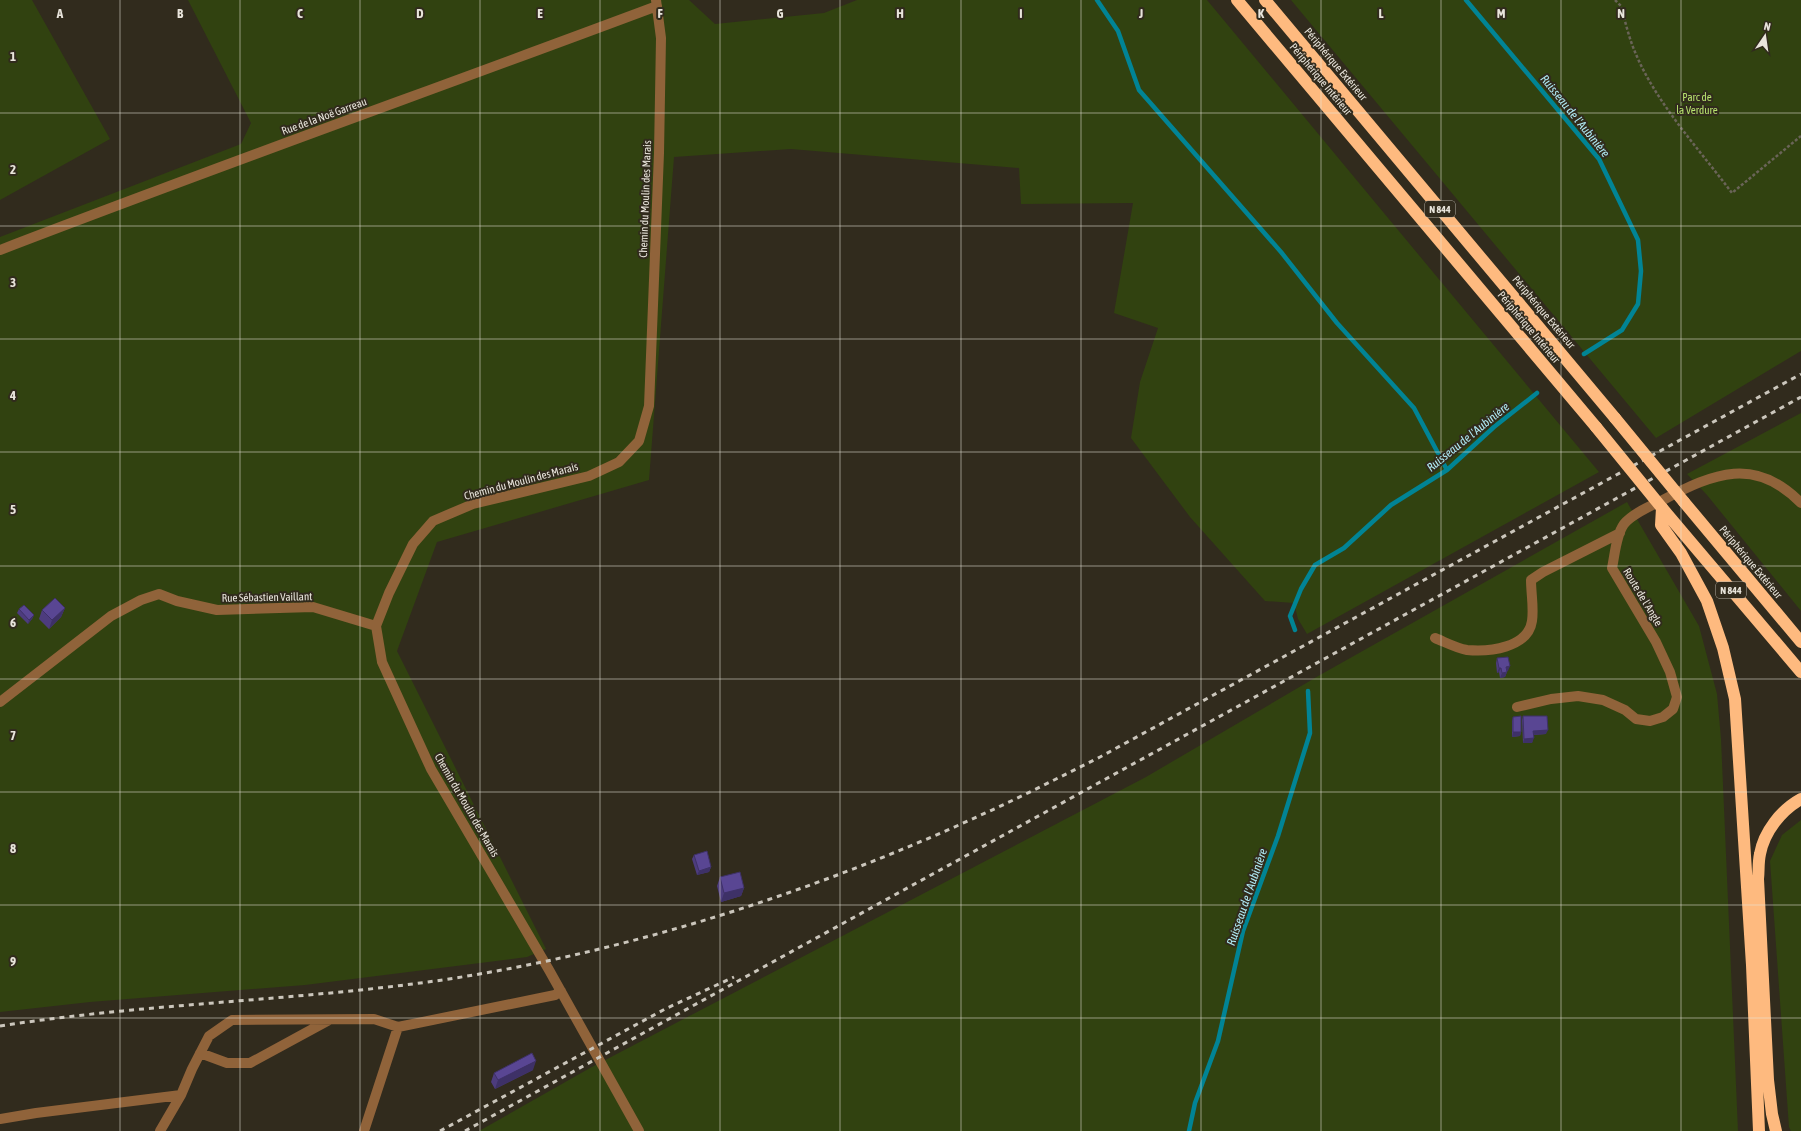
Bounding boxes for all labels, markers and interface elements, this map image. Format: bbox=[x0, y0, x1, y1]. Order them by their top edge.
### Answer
text: A bbox=[56, 6, 64, 21]
text: B bbox=[177, 6, 184, 21]
text: C bbox=[297, 6, 303, 21]
text: D bbox=[416, 6, 424, 21]
text: E bbox=[537, 6, 543, 21]
text: F bbox=[657, 6, 663, 21]
text: G bbox=[777, 6, 784, 21]
text: H bbox=[896, 6, 904, 21]
text: I bbox=[1019, 6, 1023, 21]
text: J bbox=[1138, 6, 1143, 21]
text: K bbox=[1258, 6, 1265, 21]
text: L bbox=[1378, 6, 1384, 21]
text: M bbox=[1497, 6, 1506, 21]
text: N bbox=[1617, 6, 1625, 21]
north arrow bbox=[1745, 16, 1785, 56]
text: N bbox=[1763, 20, 1772, 33]
street label: Périphérique Extérieur bbox=[1302, 25, 1370, 103]
street label: Périphérique Intérieur bbox=[1288, 41, 1355, 118]
text: 1 bbox=[10, 49, 16, 64]
water label: Ruisseau de l'Aubinière bbox=[1537, 72, 1613, 160]
park label: Parc de la Verdure bbox=[1676, 91, 1718, 116]
street label: Rue de la Noë Garreau bbox=[280, 95, 368, 137]
street label: Chemin du Moulin des Marais bbox=[637, 140, 653, 258]
text: 2 bbox=[10, 162, 16, 177]
road number: N 844 bbox=[1425, 201, 1455, 217]
street label: Périphérique Extérieur bbox=[1510, 273, 1578, 351]
text: 3 bbox=[10, 275, 16, 290]
street label: Périphérique Intérieur bbox=[1496, 289, 1563, 366]
text: 4 bbox=[9, 388, 16, 403]
water label: Ruisseau de l'Aubinière bbox=[1424, 399, 1512, 475]
street label: Chemin du Moulin des Marais bbox=[463, 460, 579, 502]
text: 5 bbox=[10, 502, 16, 517]
street label: Périphérique Extérieur bbox=[1717, 523, 1785, 601]
street label: Route de l'Angle bbox=[1621, 566, 1665, 628]
road number: N 844 bbox=[1716, 582, 1746, 598]
street label: Rue Sébastien Vaillant bbox=[221, 590, 313, 604]
text: 6 bbox=[10, 615, 16, 630]
text: 7 bbox=[10, 728, 16, 743]
street label: Chemin du Moulin des Marais bbox=[432, 751, 502, 859]
text: 8 bbox=[10, 841, 16, 856]
water label: Ruisseau de l'Aubinière bbox=[1224, 846, 1270, 947]
text: 9 bbox=[10, 954, 16, 969]

